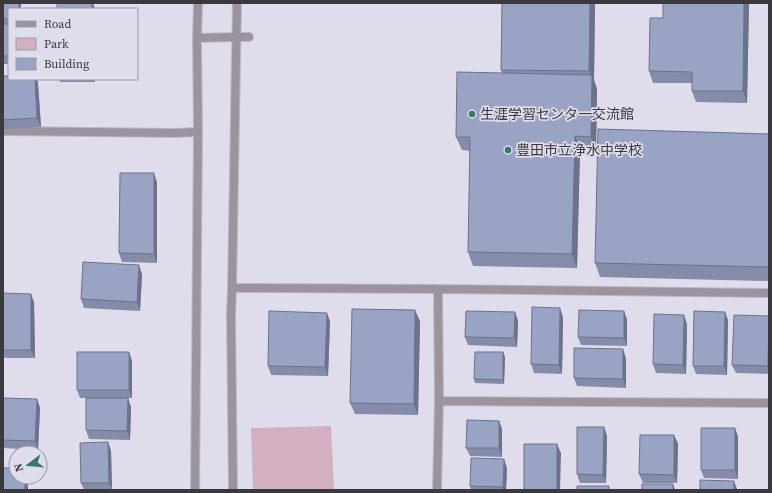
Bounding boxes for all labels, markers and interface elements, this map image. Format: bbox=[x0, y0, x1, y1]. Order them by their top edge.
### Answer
legend bbox=[8, 8, 138, 80]
text: Road bbox=[44, 16, 71, 32]
text: Park bbox=[44, 36, 69, 52]
text: Building bbox=[44, 56, 89, 72]
place label: 生涯学習センタ一交流館 bbox=[480, 104, 634, 124]
marker: 生涯学習センタ一交流館 bbox=[467, 109, 477, 119]
place label: 豊田市立浄水中学校 bbox=[516, 140, 642, 160]
marker: 豊田市立浄水中学校 bbox=[503, 145, 513, 155]
north arrow bbox=[8, 445, 48, 485]
text: N bbox=[11, 462, 27, 474]

